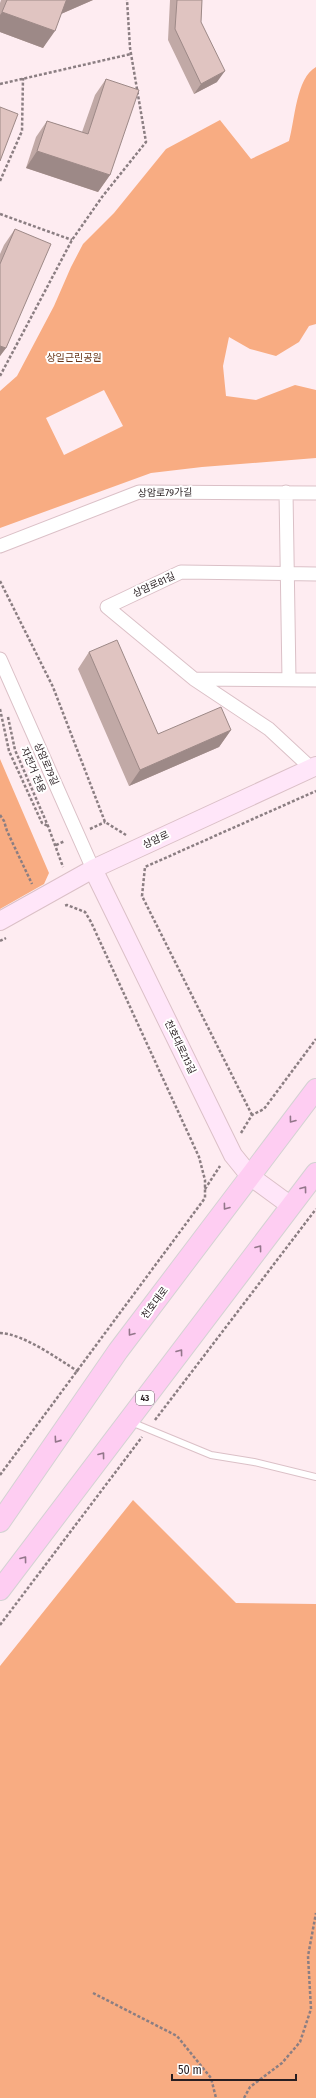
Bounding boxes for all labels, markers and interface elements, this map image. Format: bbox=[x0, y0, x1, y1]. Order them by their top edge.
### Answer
park label: 상일근린공원 bbox=[46, 352, 102, 364]
street label: 상암로79가길 bbox=[138, 487, 192, 499]
street label: 상암로81길 bbox=[131, 570, 177, 600]
street label: 상암로79길 bbox=[31, 741, 61, 787]
street label: 자전거 전용 bbox=[18, 745, 48, 795]
street label: 상암로 bbox=[141, 829, 171, 851]
street label: 천호대로213길 bbox=[162, 1018, 198, 1076]
one-way arrow bbox=[290, 1115, 297, 1122]
one-way arrow bbox=[299, 1187, 306, 1194]
one-way arrow bbox=[223, 1203, 231, 1210]
one-way arrow bbox=[254, 1246, 261, 1253]
street label: 천호대로 bbox=[139, 1285, 171, 1321]
one-way arrow bbox=[129, 1329, 136, 1336]
one-way arrow bbox=[176, 1349, 183, 1356]
road number: 43 bbox=[136, 1391, 154, 1405]
one-way arrow bbox=[54, 1436, 62, 1443]
one-way arrow bbox=[97, 1453, 104, 1460]
one-way arrow bbox=[19, 1557, 26, 1564]
scale bar bbox=[172, 2056, 296, 2082]
text: 50 m bbox=[178, 2063, 202, 2077]

